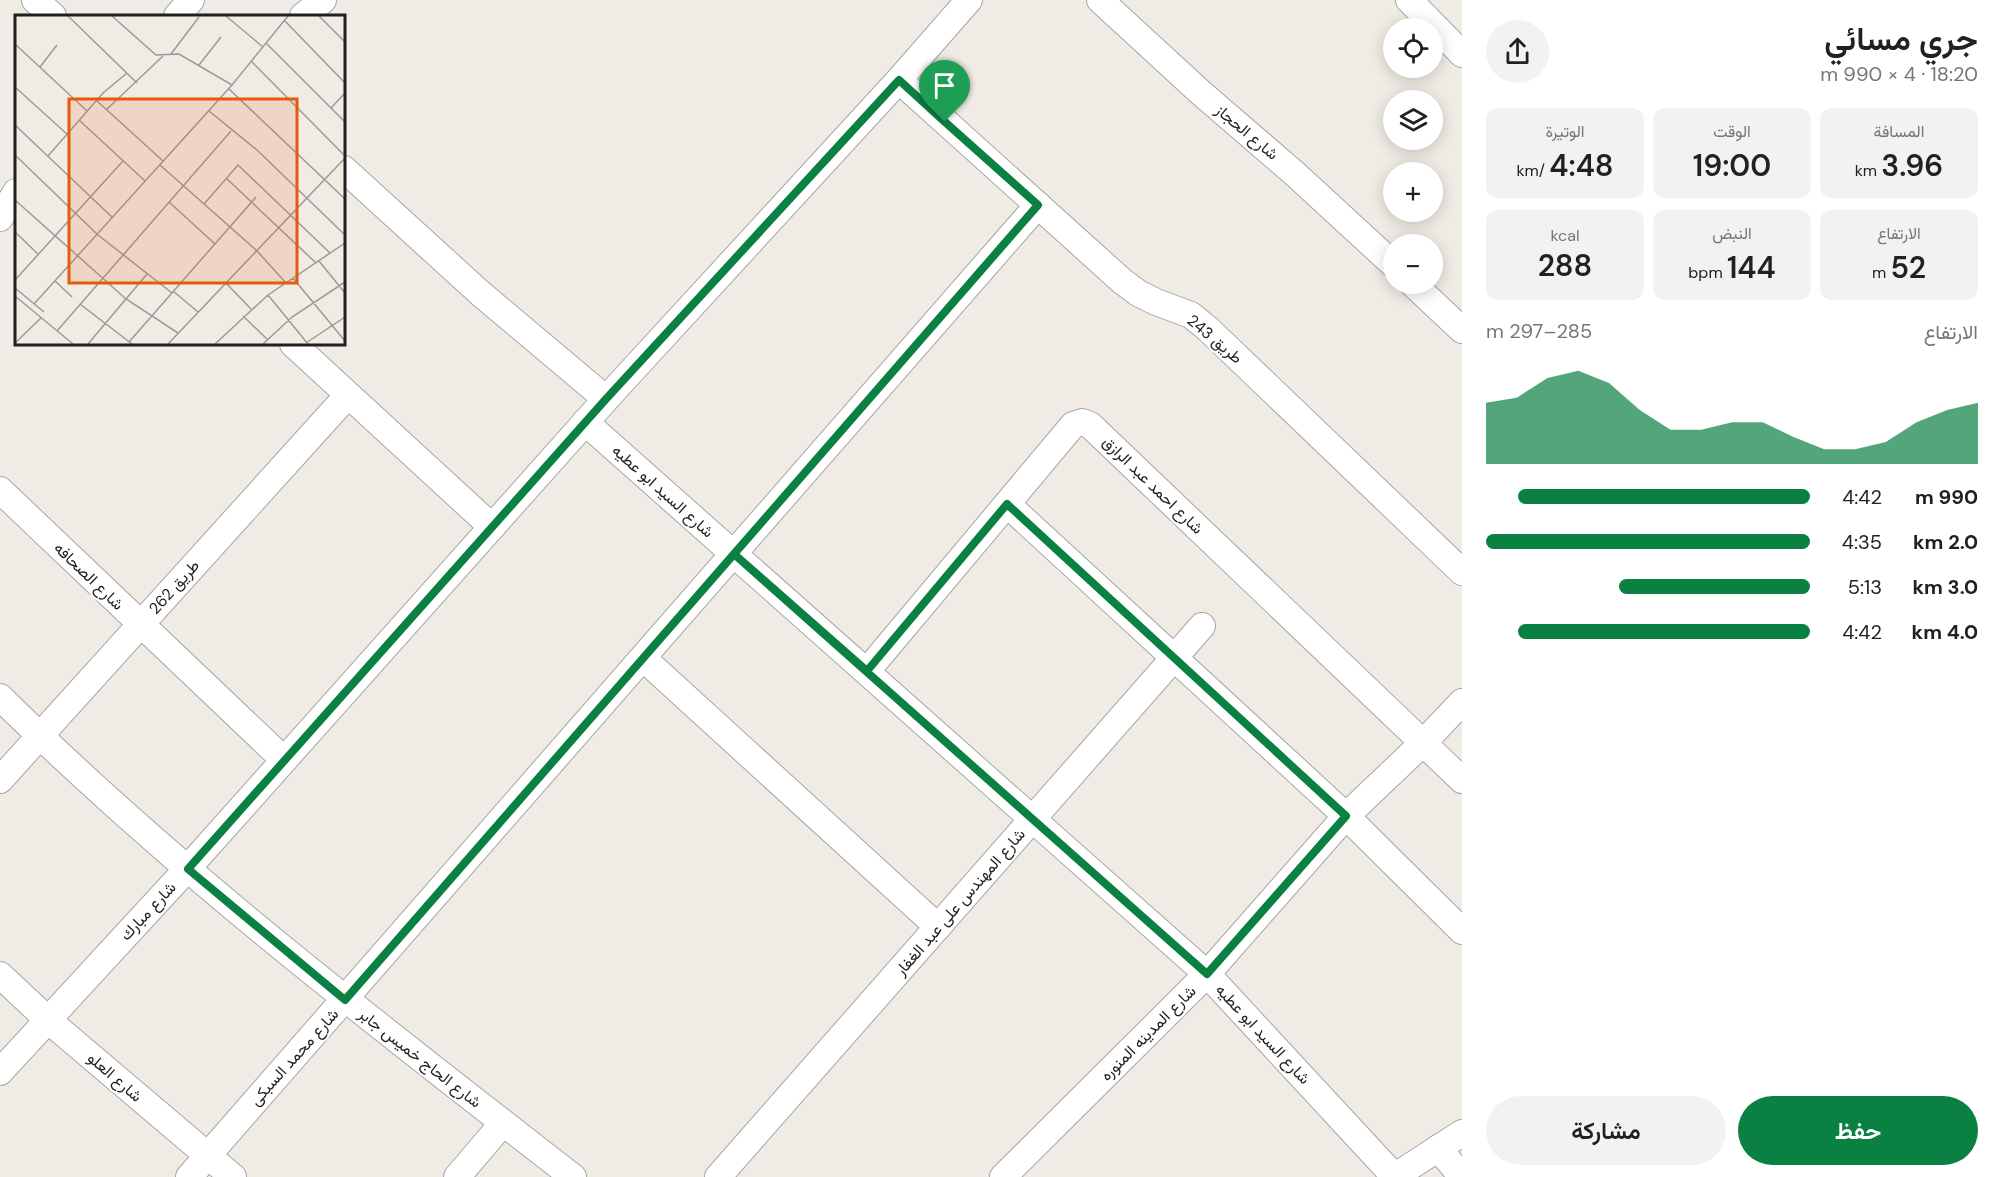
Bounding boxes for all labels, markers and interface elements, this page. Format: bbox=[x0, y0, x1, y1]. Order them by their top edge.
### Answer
inset map bbox=[15, 15, 345, 345]
text: جري مسائي bbox=[1824, 17, 1978, 60]
map controls bbox=[1383, 18, 1443, 294]
button: locate bbox=[1383, 18, 1443, 78]
button: share bbox=[1486, 20, 1549, 83]
pin bbox=[919, 60, 970, 122]
text: 18:20 · 4 × 990 m bbox=[1820, 61, 1978, 87]
icon: arrive bbox=[928, 69, 961, 102]
button: layers bbox=[1383, 90, 1443, 150]
street label: شارع الحجاز bbox=[1210, 99, 1283, 165]
text: الوتيرة bbox=[1545, 121, 1585, 142]
text: الوقت bbox=[1713, 121, 1751, 142]
text: المسافة bbox=[1874, 121, 1924, 142]
text: 4:48 bbox=[1549, 146, 1614, 185]
text: 19:00 bbox=[1693, 146, 1771, 185]
text: 3.96 bbox=[1881, 146, 1943, 185]
text: /km bbox=[1516, 160, 1549, 181]
text: km bbox=[1855, 160, 1881, 181]
button: + bbox=[1383, 162, 1443, 222]
text: النبض bbox=[1712, 223, 1752, 244]
text: الارتفاع bbox=[1877, 223, 1921, 244]
text: kcal bbox=[1551, 225, 1579, 246]
button: − bbox=[1383, 234, 1443, 294]
text: 288 bbox=[1538, 246, 1592, 285]
text: 144 bbox=[1727, 248, 1776, 287]
text: 52 bbox=[1890, 248, 1926, 287]
text: bpm bbox=[1688, 262, 1727, 283]
text: m bbox=[1872, 262, 1890, 283]
street label: طريق 243 bbox=[1183, 310, 1247, 368]
text: 285–297 m bbox=[1486, 318, 1592, 344]
text: الارتفاع bbox=[1924, 319, 1978, 345]
street label: شارع احمد عبد الرازق bbox=[1097, 431, 1208, 539]
street label: شارع السيد ابو عطيه bbox=[607, 440, 718, 543]
text: 4:42 bbox=[1842, 484, 1882, 510]
text: 990 m bbox=[1915, 484, 1978, 510]
text: 4:35 bbox=[1842, 529, 1882, 555]
text: 2.0 km bbox=[1913, 529, 1978, 555]
street label: شارع الصحافه bbox=[49, 537, 128, 615]
street label: طريق 262 bbox=[144, 555, 204, 619]
text: 5:13 bbox=[1848, 574, 1882, 600]
text: 3.0 km bbox=[1913, 574, 1978, 600]
text: 4:42 bbox=[1842, 619, 1882, 645]
text: 4.0 km bbox=[1912, 619, 1978, 645]
street label: شارع المهندس على عبد الغفار bbox=[889, 824, 1031, 982]
street label: شارع مبارك bbox=[115, 877, 181, 946]
street label: شارع السيد ابو عطيه bbox=[1210, 979, 1315, 1089]
street label: شارع المدينه المنوره bbox=[1096, 981, 1201, 1086]
street label: شارع الحاج خميس جابر bbox=[353, 1003, 486, 1113]
street label: شارع محمد السبكى bbox=[245, 1004, 344, 1111]
street label: شارع العلو bbox=[83, 1047, 147, 1107]
button: مشاركة bbox=[1486, 1096, 1726, 1165]
button: حفظ bbox=[1738, 1096, 1978, 1165]

